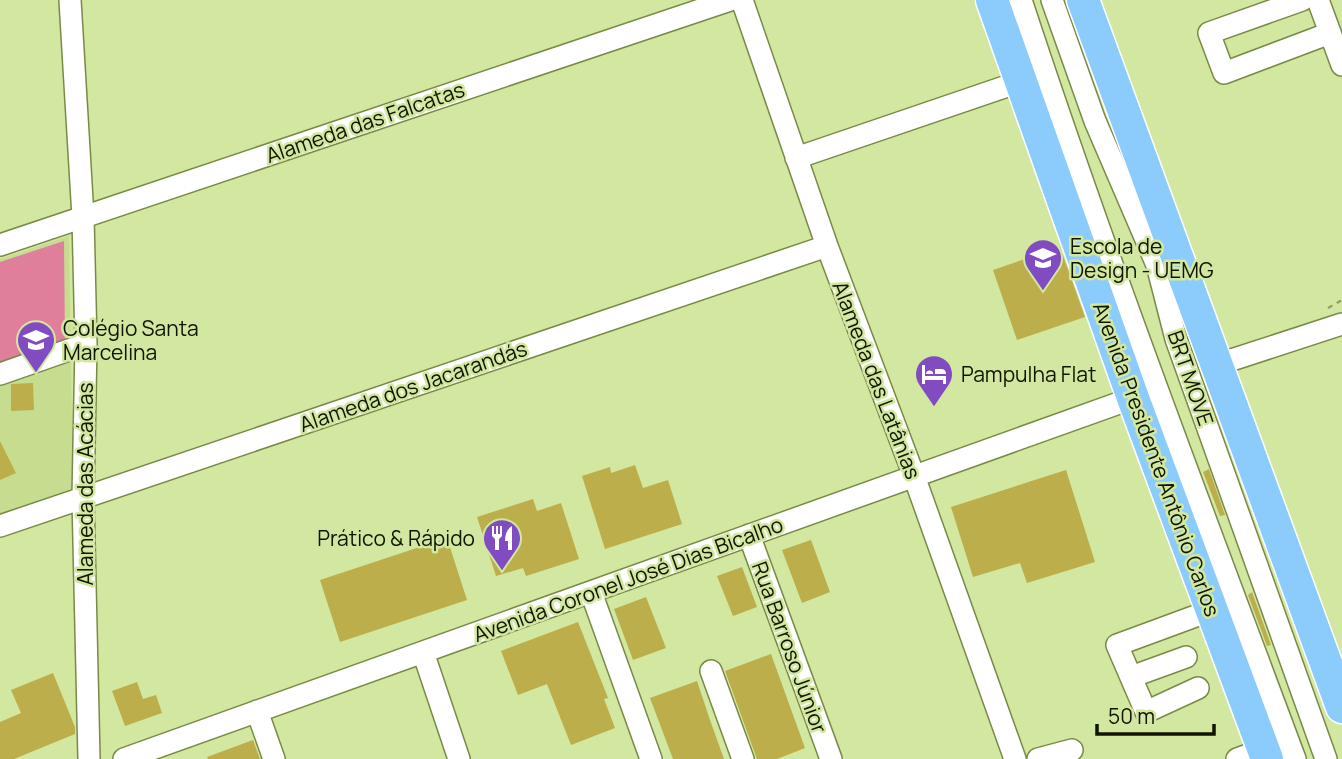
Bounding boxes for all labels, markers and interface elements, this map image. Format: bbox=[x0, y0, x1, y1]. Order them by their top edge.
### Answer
street label: Alameda das Falcatas bbox=[262, 75, 468, 169]
place label: Escola de Design - UEMG bbox=[1070, 232, 1214, 284]
school or university icon: Escola de Design - UEMG bbox=[1022, 237, 1064, 292]
street label: Alameda das Latânias bbox=[826, 277, 928, 483]
street label: Avenida Presidente Antônio Carlos bbox=[1087, 298, 1227, 620]
place label: Colégio Santa Marcelina bbox=[63, 314, 199, 366]
school or university icon: Colégio Santa Marcelina bbox=[15, 319, 57, 374]
street label: BRT MOVE bbox=[1162, 327, 1220, 429]
street label: Alameda dos Jacarandás bbox=[295, 334, 531, 438]
hotel icon: Pampulha Flat bbox=[913, 353, 955, 408]
place label: Pampulha Flat bbox=[961, 360, 1096, 388]
street label: Alameda das Acácias bbox=[71, 383, 99, 585]
street label: Avenida Coronel José Dias Bicalho bbox=[469, 510, 787, 648]
restaurant icon: Prático & Rápido bbox=[481, 517, 523, 572]
place label: Prático & Rápido bbox=[317, 524, 475, 552]
street label: Rua Barroso Júnior bbox=[746, 557, 834, 737]
scale bar bbox=[1097, 692, 1214, 736]
text: 50 m bbox=[1108, 702, 1155, 730]

